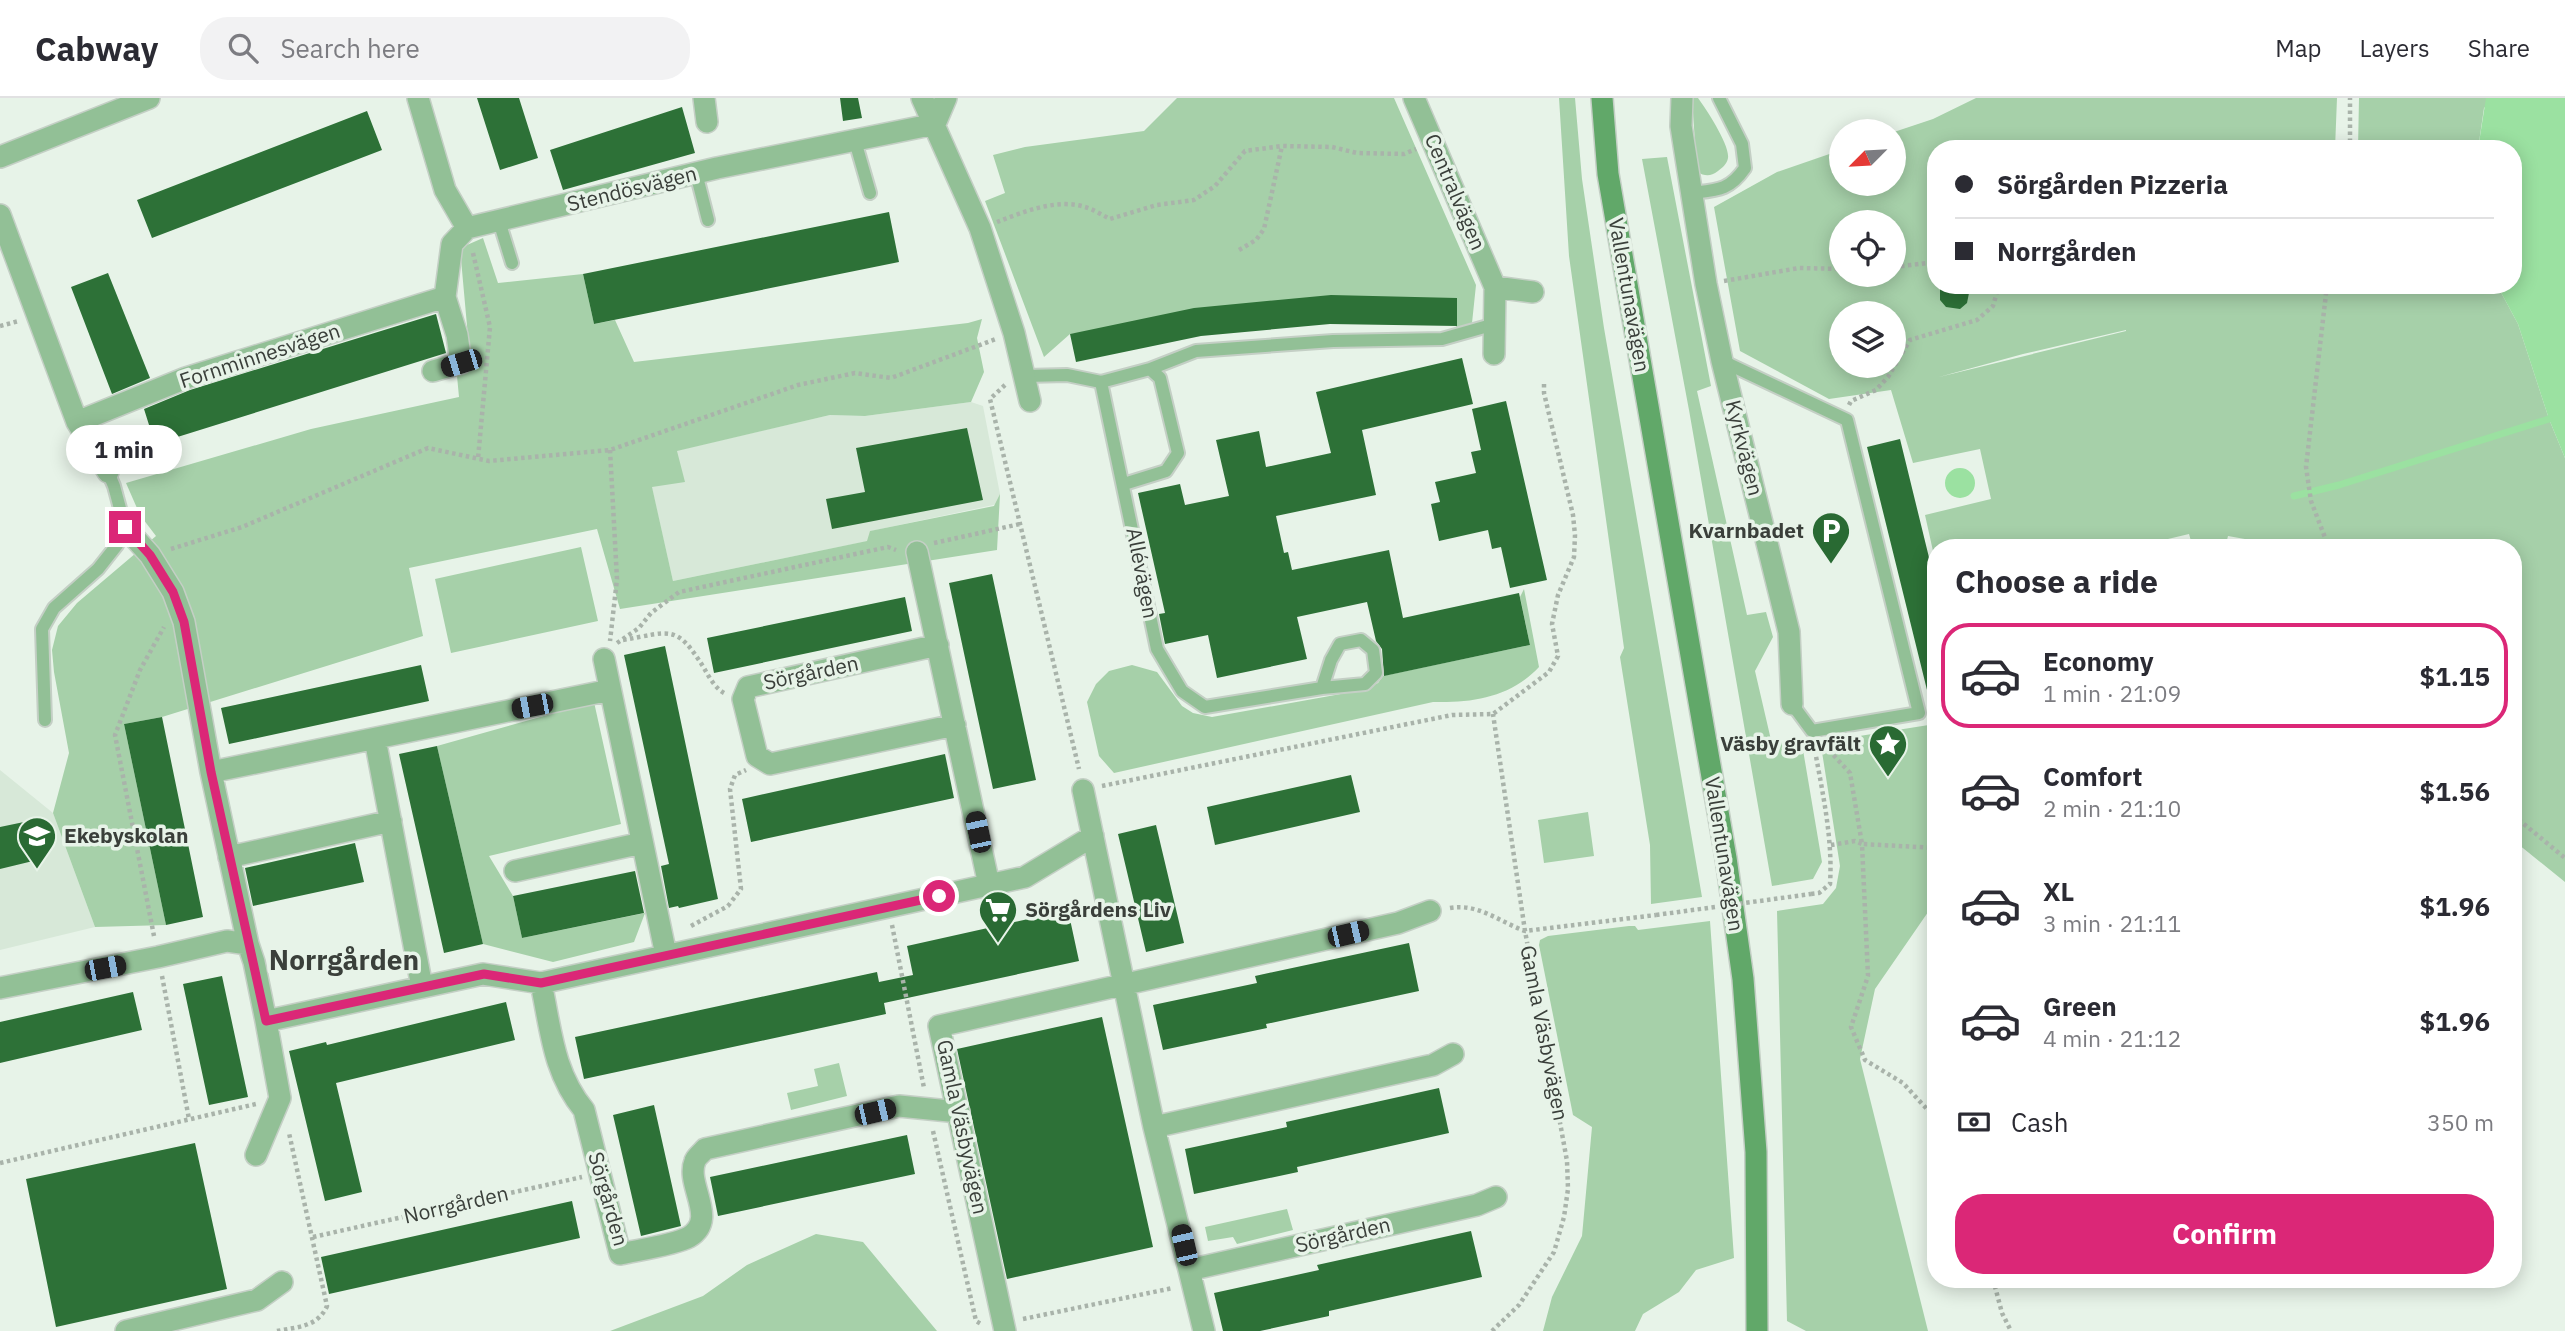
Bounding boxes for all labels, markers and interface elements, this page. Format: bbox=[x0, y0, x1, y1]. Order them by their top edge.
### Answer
search box bbox=[200, 17, 690, 80]
text: Cabway bbox=[35, 27, 158, 70]
icon: search bbox=[224, 29, 262, 67]
text: Search here bbox=[280, 31, 420, 65]
text: Map bbox=[2275, 32, 2322, 64]
text: Layers bbox=[2360, 32, 2430, 64]
text: Share bbox=[2468, 32, 2530, 64]
north arrow bbox=[1829, 119, 1906, 196]
map controls bbox=[1829, 119, 1906, 378]
street label: Centralvägen bbox=[1419, 129, 1493, 254]
street label: Stendösvägen bbox=[564, 158, 699, 218]
text: Sörgården Pizzeria bbox=[1997, 167, 2228, 201]
button: locate bbox=[1829, 210, 1906, 287]
street label: Vallentunavägen bbox=[1603, 215, 1657, 374]
text: Norrgården bbox=[1997, 234, 2137, 268]
button: layers bbox=[1829, 301, 1906, 378]
street label: Fornminnesvägen bbox=[176, 316, 344, 394]
car bbox=[438, 347, 485, 379]
street label: Kyrkvägen bbox=[1720, 397, 1770, 499]
callout: 1 min bbox=[67, 426, 183, 474]
text: 1 min bbox=[94, 434, 154, 464]
parking icon: Kvarnbadet bbox=[1810, 510, 1852, 565]
route end bbox=[109, 511, 141, 543]
place label: Kvarnbadet bbox=[1688, 516, 1804, 544]
street label: Allévägen bbox=[1120, 525, 1165, 621]
text: Choose a ride bbox=[1955, 560, 2158, 602]
icon: car bbox=[1959, 644, 2022, 707]
text: Economy bbox=[2043, 644, 2154, 678]
street label: Sörgården bbox=[761, 648, 861, 696]
text: $1.15 bbox=[2420, 659, 2490, 693]
text: 1 min · 21:09 bbox=[2043, 678, 2181, 708]
car bbox=[510, 692, 555, 720]
place icon: Väsby gravfält bbox=[1867, 723, 1909, 778]
place label: Väsby gravfält bbox=[1720, 729, 1861, 757]
icon: car bbox=[1959, 759, 2022, 822]
text: Comfort bbox=[2043, 759, 2142, 793]
text: $1.56 bbox=[2420, 774, 2490, 808]
street label: Vallentunavägen bbox=[1699, 775, 1751, 933]
text: 2 min · 21:10 bbox=[2043, 793, 2181, 823]
car bbox=[964, 809, 993, 855]
school or university icon: Ekebyskolan bbox=[16, 815, 58, 870]
place label: Ekebyskolan bbox=[64, 821, 189, 849]
icon: car bbox=[1959, 874, 2022, 937]
text: XL bbox=[2043, 874, 2074, 908]
route start bbox=[923, 880, 955, 912]
supermarket icon: Sörgårdens Liv bbox=[977, 889, 1019, 944]
text: $1.96 bbox=[2420, 889, 2490, 923]
place label: Sörgårdens Liv bbox=[1025, 895, 1172, 923]
text: 3 min · 21:11 bbox=[2043, 908, 2181, 938]
car bbox=[1326, 919, 1371, 949]
district label: Norrgården bbox=[269, 941, 419, 978]
street label: Gamla Väsbyvägen bbox=[1514, 943, 1576, 1123]
car bbox=[83, 954, 128, 982]
icon: car bbox=[1959, 989, 2022, 1052]
text: Green bbox=[2043, 989, 2117, 1023]
text: $1.96 bbox=[2420, 1004, 2490, 1038]
text: 4 min · 21:12 bbox=[2043, 1023, 2181, 1053]
street label: Gamla Väsbyvägen bbox=[931, 1037, 995, 1217]
car bbox=[853, 1097, 898, 1127]
icon: cash bbox=[1955, 1103, 1993, 1141]
text: Cash bbox=[2011, 1105, 2068, 1139]
text: 350 m bbox=[2427, 1107, 2494, 1137]
street label: Sörgården bbox=[582, 1148, 636, 1249]
street label: Norrgården bbox=[400, 1178, 511, 1230]
button: Confirm bbox=[1955, 1194, 2494, 1274]
street label: Sörgården bbox=[1293, 1210, 1393, 1259]
car bbox=[1170, 1222, 1199, 1268]

